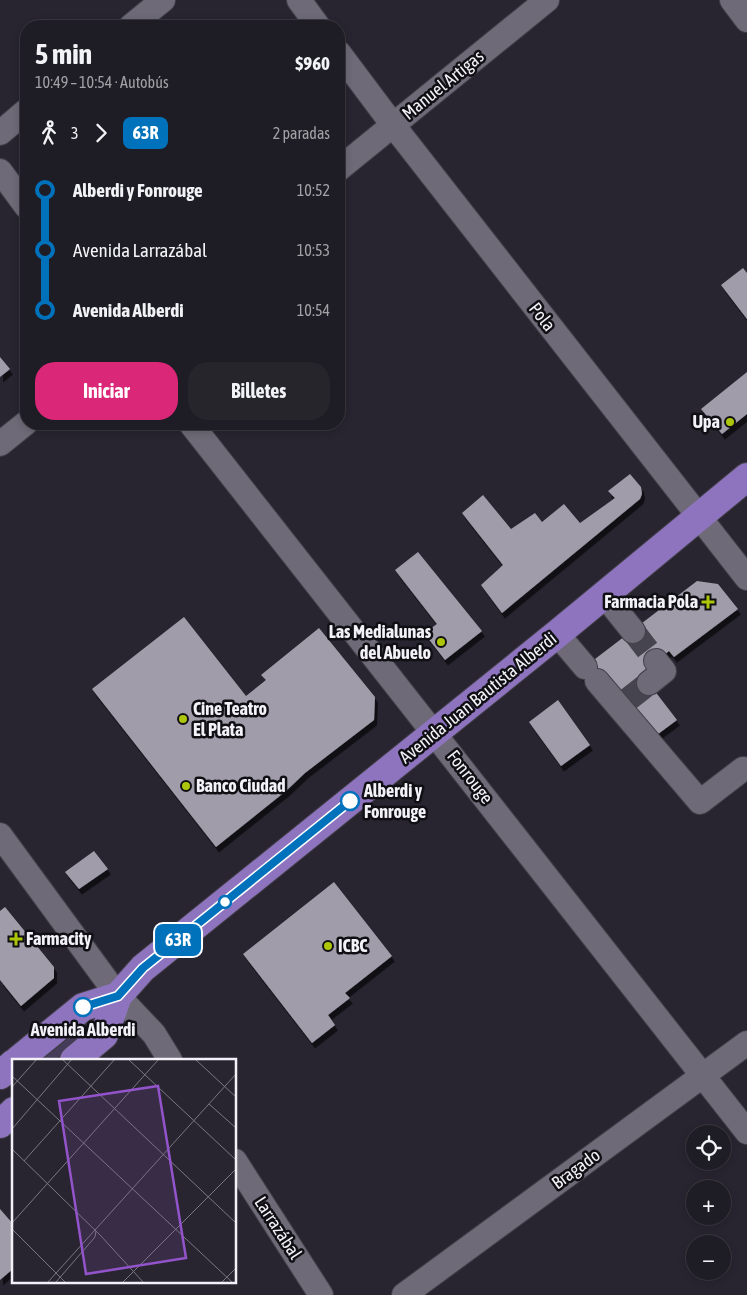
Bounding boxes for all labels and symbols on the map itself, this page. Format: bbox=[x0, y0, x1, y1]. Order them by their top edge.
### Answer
street label: Manuel Artigas bbox=[398, 45, 488, 124]
street label: Pola bbox=[525, 298, 560, 335]
place label: Upa bbox=[692, 411, 720, 432]
marker: Upa bbox=[724, 416, 736, 428]
place label: Farmacia Pola bbox=[604, 591, 698, 612]
marker: Farmacia Pola bbox=[702, 596, 714, 608]
place label: Las Medialunas del Abuelo bbox=[329, 621, 432, 663]
street label: Avenida Juan Bautista Alberdi bbox=[395, 628, 560, 767]
marker: Las Medialunas del Abuelo bbox=[435, 636, 447, 648]
place label: Cine Teatro El Plata bbox=[193, 698, 267, 740]
marker: Cine Teatro El Plata bbox=[177, 713, 189, 725]
street label: Fonrouge bbox=[443, 746, 498, 808]
place label: Banco Ciudad bbox=[196, 775, 286, 796]
marker: Banco Ciudad bbox=[180, 780, 192, 792]
place label: Alberdi y Fonrouge bbox=[363, 780, 426, 822]
marker: Alberdi y Fonrouge bbox=[340, 791, 360, 811]
unlabelled marker bbox=[218, 895, 232, 909]
line badge: 63R bbox=[149, 924, 207, 956]
place label: Farmacity bbox=[26, 928, 92, 949]
marker: Farmacity bbox=[10, 933, 22, 945]
place label: ICBC bbox=[338, 935, 367, 956]
marker: ICBC bbox=[322, 940, 334, 952]
marker: Avenida Alberdi bbox=[73, 997, 93, 1017]
place label: Avenida Alberdi bbox=[30, 1019, 135, 1040]
inset map bbox=[12, 1059, 236, 1282]
street label: Bragado bbox=[547, 1144, 604, 1193]
street label: Larrazábal bbox=[250, 1192, 307, 1263]

